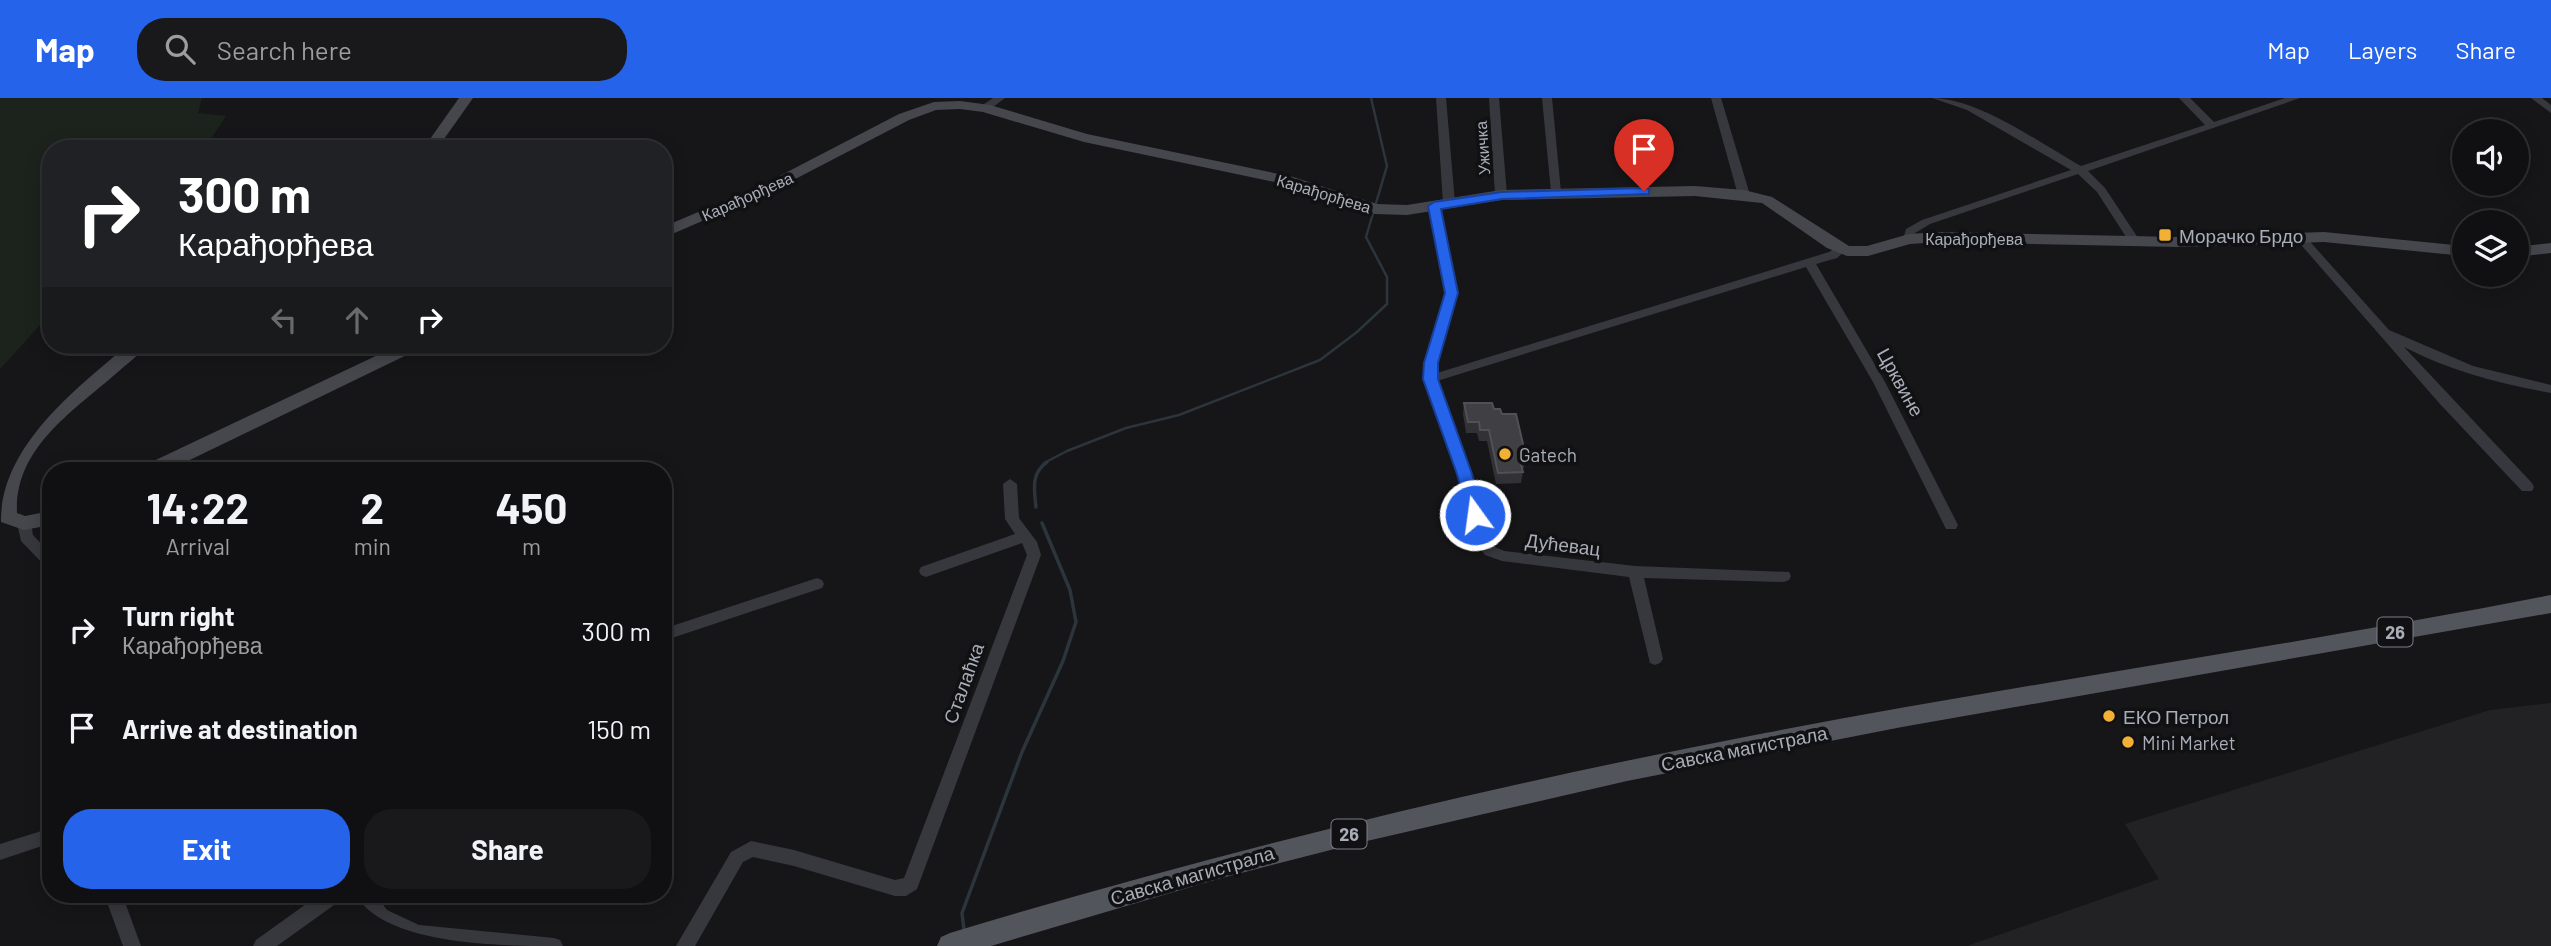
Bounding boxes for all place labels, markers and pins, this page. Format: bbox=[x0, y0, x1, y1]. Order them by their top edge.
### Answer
pin bbox=[1614, 119, 1674, 191]
place label: Морачко Брдо bbox=[2179, 224, 2303, 247]
marker: Морачко Брдо bbox=[2157, 227, 2173, 243]
place label: Gatech bbox=[1519, 443, 1577, 466]
marker: Gatech bbox=[1497, 446, 1513, 462]
place label: ЕКО Петрол bbox=[2123, 705, 2229, 728]
marker: ЕКО Петрол bbox=[2101, 708, 2117, 724]
place label: Mini Market bbox=[2142, 731, 2236, 754]
marker: Mini Market bbox=[2120, 734, 2136, 750]

